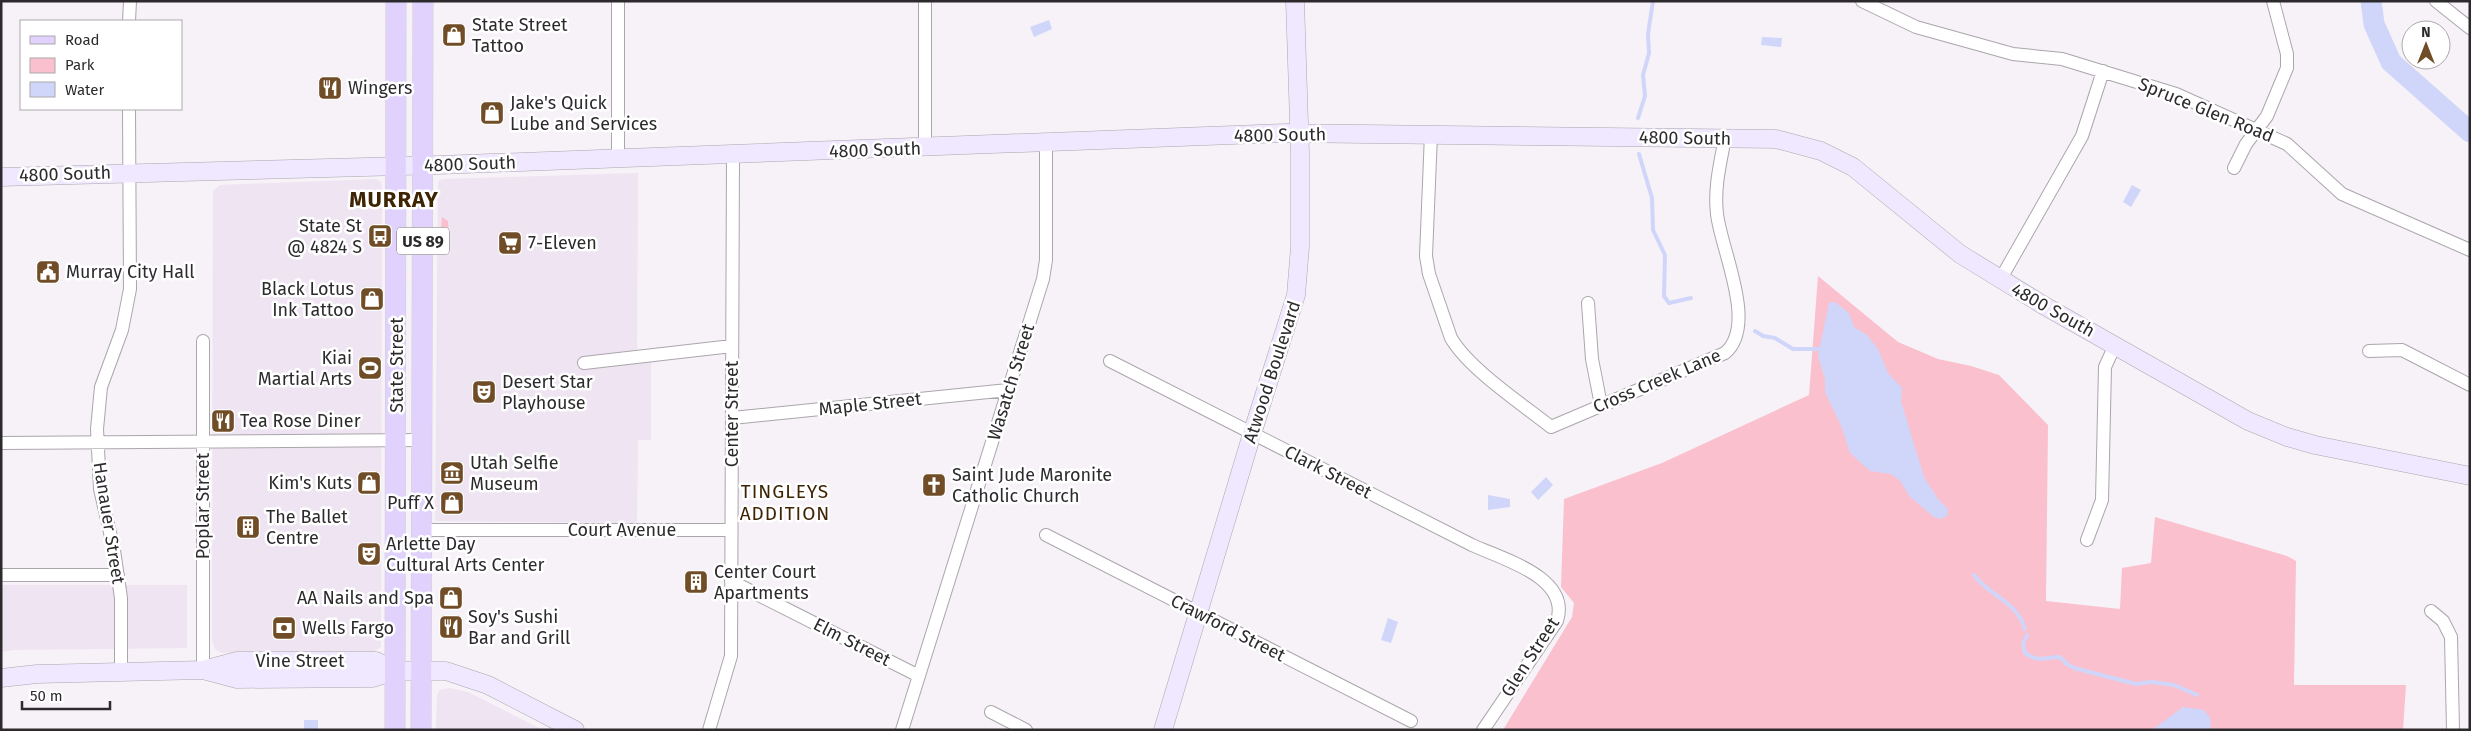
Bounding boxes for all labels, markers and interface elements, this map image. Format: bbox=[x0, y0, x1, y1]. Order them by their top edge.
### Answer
place label: State Street Tattoo bbox=[472, 14, 568, 57]
legend bbox=[20, 20, 182, 110]
north arrow bbox=[2401, 20, 2451, 70]
shop icon: State Street Tattoo bbox=[441, 22, 467, 48]
text: N bbox=[2421, 24, 2431, 41]
text: Road bbox=[65, 31, 100, 49]
text: Park bbox=[65, 56, 95, 74]
street label: Spruce Glen Road bbox=[2135, 73, 2277, 147]
restaurant icon: Wingers bbox=[317, 75, 343, 101]
place label: Wingers bbox=[348, 77, 412, 99]
text: Water bbox=[65, 81, 104, 99]
place label: Jake's Quick Lube and Services bbox=[510, 92, 657, 135]
shop icon: Jake's Quick Lube and Services bbox=[479, 100, 505, 126]
street label: 4800 South bbox=[1234, 123, 1326, 147]
street label: 4800 South bbox=[1639, 126, 1731, 150]
street label: 4800 South bbox=[829, 137, 921, 163]
street label: 4800 South bbox=[424, 151, 516, 177]
street label: 4800 South bbox=[19, 161, 111, 187]
district label: MURRAY bbox=[349, 186, 439, 213]
place label: State St @ 4824 S bbox=[287, 215, 362, 258]
bus stop icon: State St @ 4824 S bbox=[367, 223, 393, 249]
road number: US 89 bbox=[397, 228, 449, 255]
supermarket icon: 7-Eleven bbox=[497, 230, 523, 256]
place label: 7-Eleven bbox=[528, 232, 597, 254]
public building icon: Murray City Hall bbox=[35, 259, 61, 285]
place label: Murray City Hall bbox=[66, 261, 194, 283]
place label: Black Lotus Ink Tattoo bbox=[261, 278, 354, 321]
street label: 4800 South bbox=[2007, 278, 2099, 342]
shop icon: Black Lotus Ink Tattoo bbox=[359, 286, 385, 312]
street label: Atwood Boulevard bbox=[1239, 298, 1305, 446]
street label: State Street bbox=[386, 317, 408, 413]
street label: Wasatch Street bbox=[983, 320, 1039, 443]
street label: Cross Creek Lane bbox=[1590, 344, 1724, 418]
place label: Kiai Martial Arts bbox=[258, 347, 352, 390]
sports icon: Kiai Martial Arts bbox=[357, 355, 383, 381]
street label: Center Street bbox=[721, 360, 743, 467]
place label: Desert Star Playhouse bbox=[502, 371, 593, 414]
theatre icon: Desert Star Playhouse bbox=[471, 379, 497, 405]
street label: Maple Street bbox=[818, 388, 923, 420]
restaurant icon: Tea Rose Diner bbox=[210, 408, 236, 434]
place label: Tea Rose Diner bbox=[240, 410, 361, 432]
street label: Clark Street bbox=[1281, 441, 1376, 504]
street label: Poplar Street bbox=[192, 452, 214, 559]
place label: Utah Selfie Museum bbox=[470, 452, 558, 495]
street label: Hanauer Street bbox=[88, 460, 130, 586]
museum icon: Utah Selfie Museum bbox=[439, 460, 465, 486]
place label: Saint Jude Maronite Catholic Church bbox=[952, 464, 1112, 507]
shop icon: Kim's Kuts bbox=[356, 470, 382, 496]
place label: Kim's Kuts bbox=[268, 472, 352, 494]
church icon: Saint Jude Maronite Catholic Church bbox=[921, 472, 947, 498]
district label: TINGLEYS ADDITION bbox=[740, 480, 830, 525]
shop icon: Puff X bbox=[439, 490, 465, 516]
place label: Puff X bbox=[387, 492, 434, 514]
place label: The Ballet Centre bbox=[266, 506, 348, 549]
building icon: The Ballet Centre bbox=[235, 514, 261, 540]
street label: Court Avenue bbox=[568, 519, 676, 541]
place label: Arlette Day Cultural Arts Center bbox=[386, 533, 545, 576]
theatre icon: Arlette Day Cultural Arts Center bbox=[356, 541, 382, 567]
place label: Center Court Apartments bbox=[714, 561, 816, 604]
building icon: Center Court Apartments bbox=[683, 569, 709, 595]
shop icon: AA Nails and Spa bbox=[438, 585, 464, 611]
place label: AA Nails and Spa bbox=[297, 587, 434, 609]
street label: Crawford Street bbox=[1167, 590, 1290, 667]
place label: Soy's Sushi Bar and Grill bbox=[468, 606, 570, 649]
street label: Elm Street bbox=[810, 613, 895, 671]
street label: Glen Street bbox=[1496, 613, 1564, 701]
restaurant icon: Soy's Sushi Bar and Grill bbox=[438, 614, 464, 640]
bank icon: Wells Fargo bbox=[271, 615, 297, 641]
place label: Wells Fargo bbox=[302, 617, 394, 639]
street label: Vine Street bbox=[255, 650, 345, 672]
scale bar bbox=[22, 678, 110, 710]
text: 50 m bbox=[30, 687, 63, 705]

